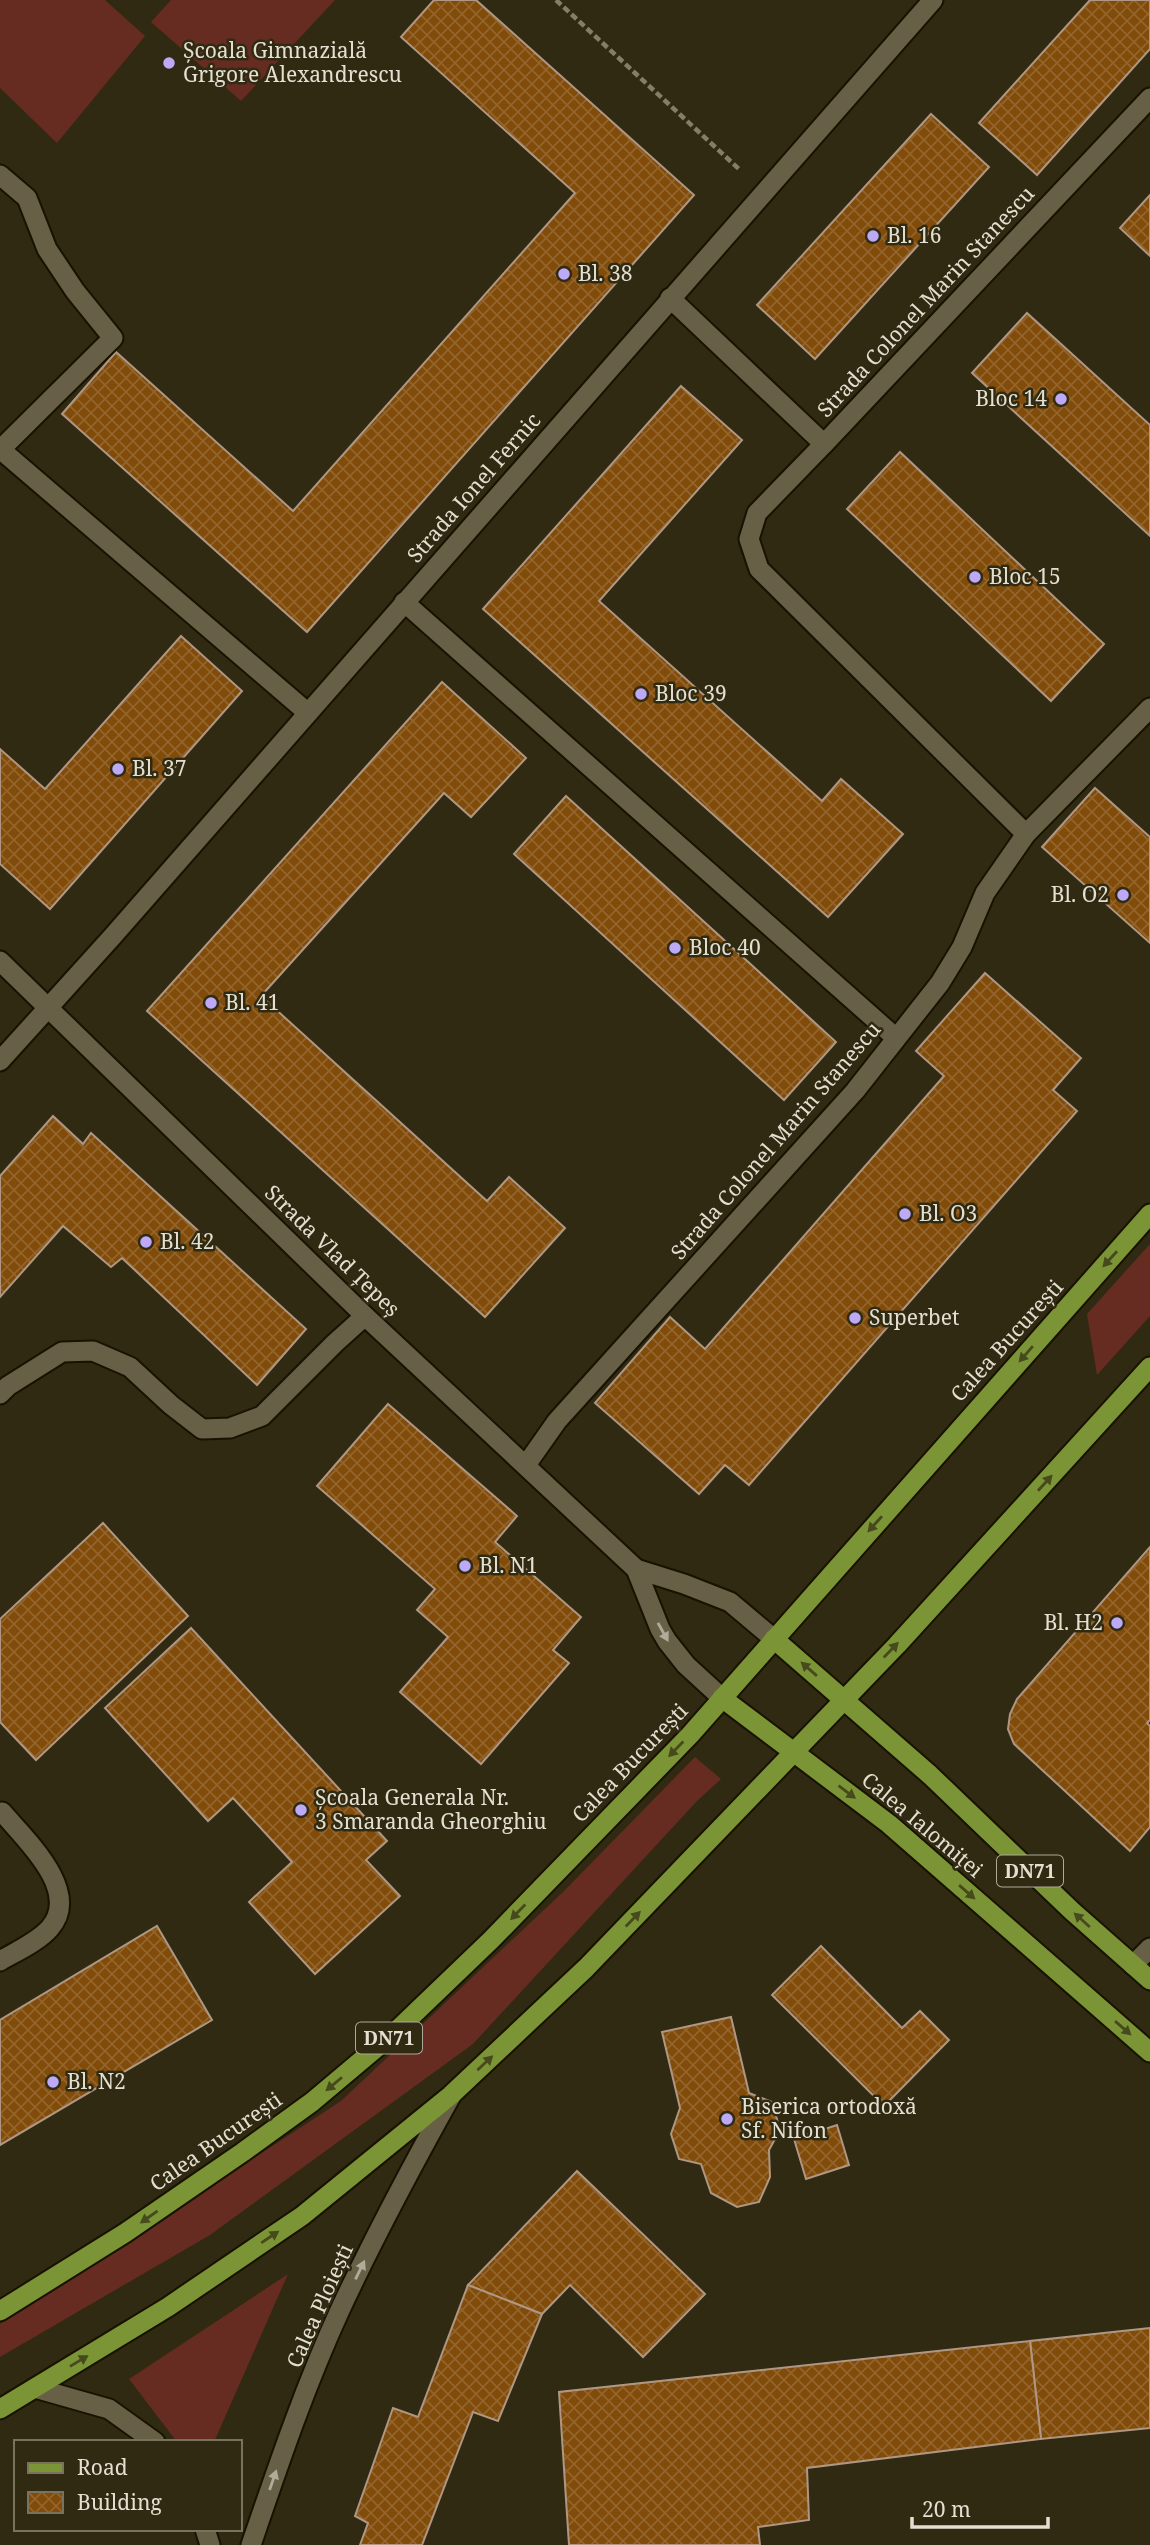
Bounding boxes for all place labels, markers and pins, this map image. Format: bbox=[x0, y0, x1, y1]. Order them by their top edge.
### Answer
place label: Școala Gimnazială Grigore Alexandrescu bbox=[183, 36, 402, 88]
marker: Școala Gimnazială Grigore Alexandrescu bbox=[161, 55, 177, 71]
place label: Bl. 16 bbox=[887, 221, 941, 249]
marker: Bl. 16 bbox=[865, 228, 881, 244]
place label: Bl. 38 bbox=[578, 259, 632, 287]
marker: Bl. 38 bbox=[556, 266, 572, 282]
place label: Bloc 14 bbox=[975, 384, 1047, 412]
marker: Bloc 14 bbox=[1053, 391, 1069, 407]
place label: Bloc 15 bbox=[989, 562, 1061, 590]
marker: Bloc 15 bbox=[967, 569, 983, 585]
place label: Bloc 39 bbox=[655, 679, 727, 707]
marker: Bloc 39 bbox=[633, 686, 649, 702]
place label: Bl. 37 bbox=[132, 754, 186, 782]
marker: Bl. 37 bbox=[110, 761, 126, 777]
place label: Bl. O2 bbox=[1051, 880, 1109, 908]
marker: Bl. O2 bbox=[1115, 887, 1131, 903]
place label: Bloc 40 bbox=[689, 933, 761, 961]
marker: Bloc 40 bbox=[667, 940, 683, 956]
place label: Bl. 41 bbox=[225, 988, 279, 1016]
marker: Bl. 41 bbox=[203, 995, 219, 1011]
place label: Bl. O3 bbox=[919, 1199, 977, 1227]
marker: Bl. O3 bbox=[897, 1206, 913, 1222]
place label: Bl. 42 bbox=[160, 1227, 214, 1255]
marker: Bl. 42 bbox=[138, 1234, 154, 1250]
place label: Superbet bbox=[869, 1303, 959, 1331]
marker: Superbet bbox=[847, 1310, 863, 1326]
place label: Bl. N1 bbox=[479, 1551, 538, 1579]
marker: Bl. N1 bbox=[457, 1558, 473, 1574]
place label: Bl. H2 bbox=[1044, 1608, 1103, 1636]
marker: Bl. H2 bbox=[1109, 1615, 1125, 1631]
place label: Școala Generala Nr. 3 Smaranda Gheorghiu bbox=[315, 1783, 547, 1835]
marker: Școala Generala Nr. 3 Smaranda Gheorghiu bbox=[293, 1802, 309, 1818]
place label: Bl. N2 bbox=[67, 2067, 126, 2095]
marker: Bl. N2 bbox=[45, 2074, 61, 2090]
place label: Biserica ortodoxă Sf. Nifon bbox=[741, 2092, 917, 2144]
marker: Biserica ortodoxă Sf. Nifon bbox=[719, 2111, 735, 2127]

